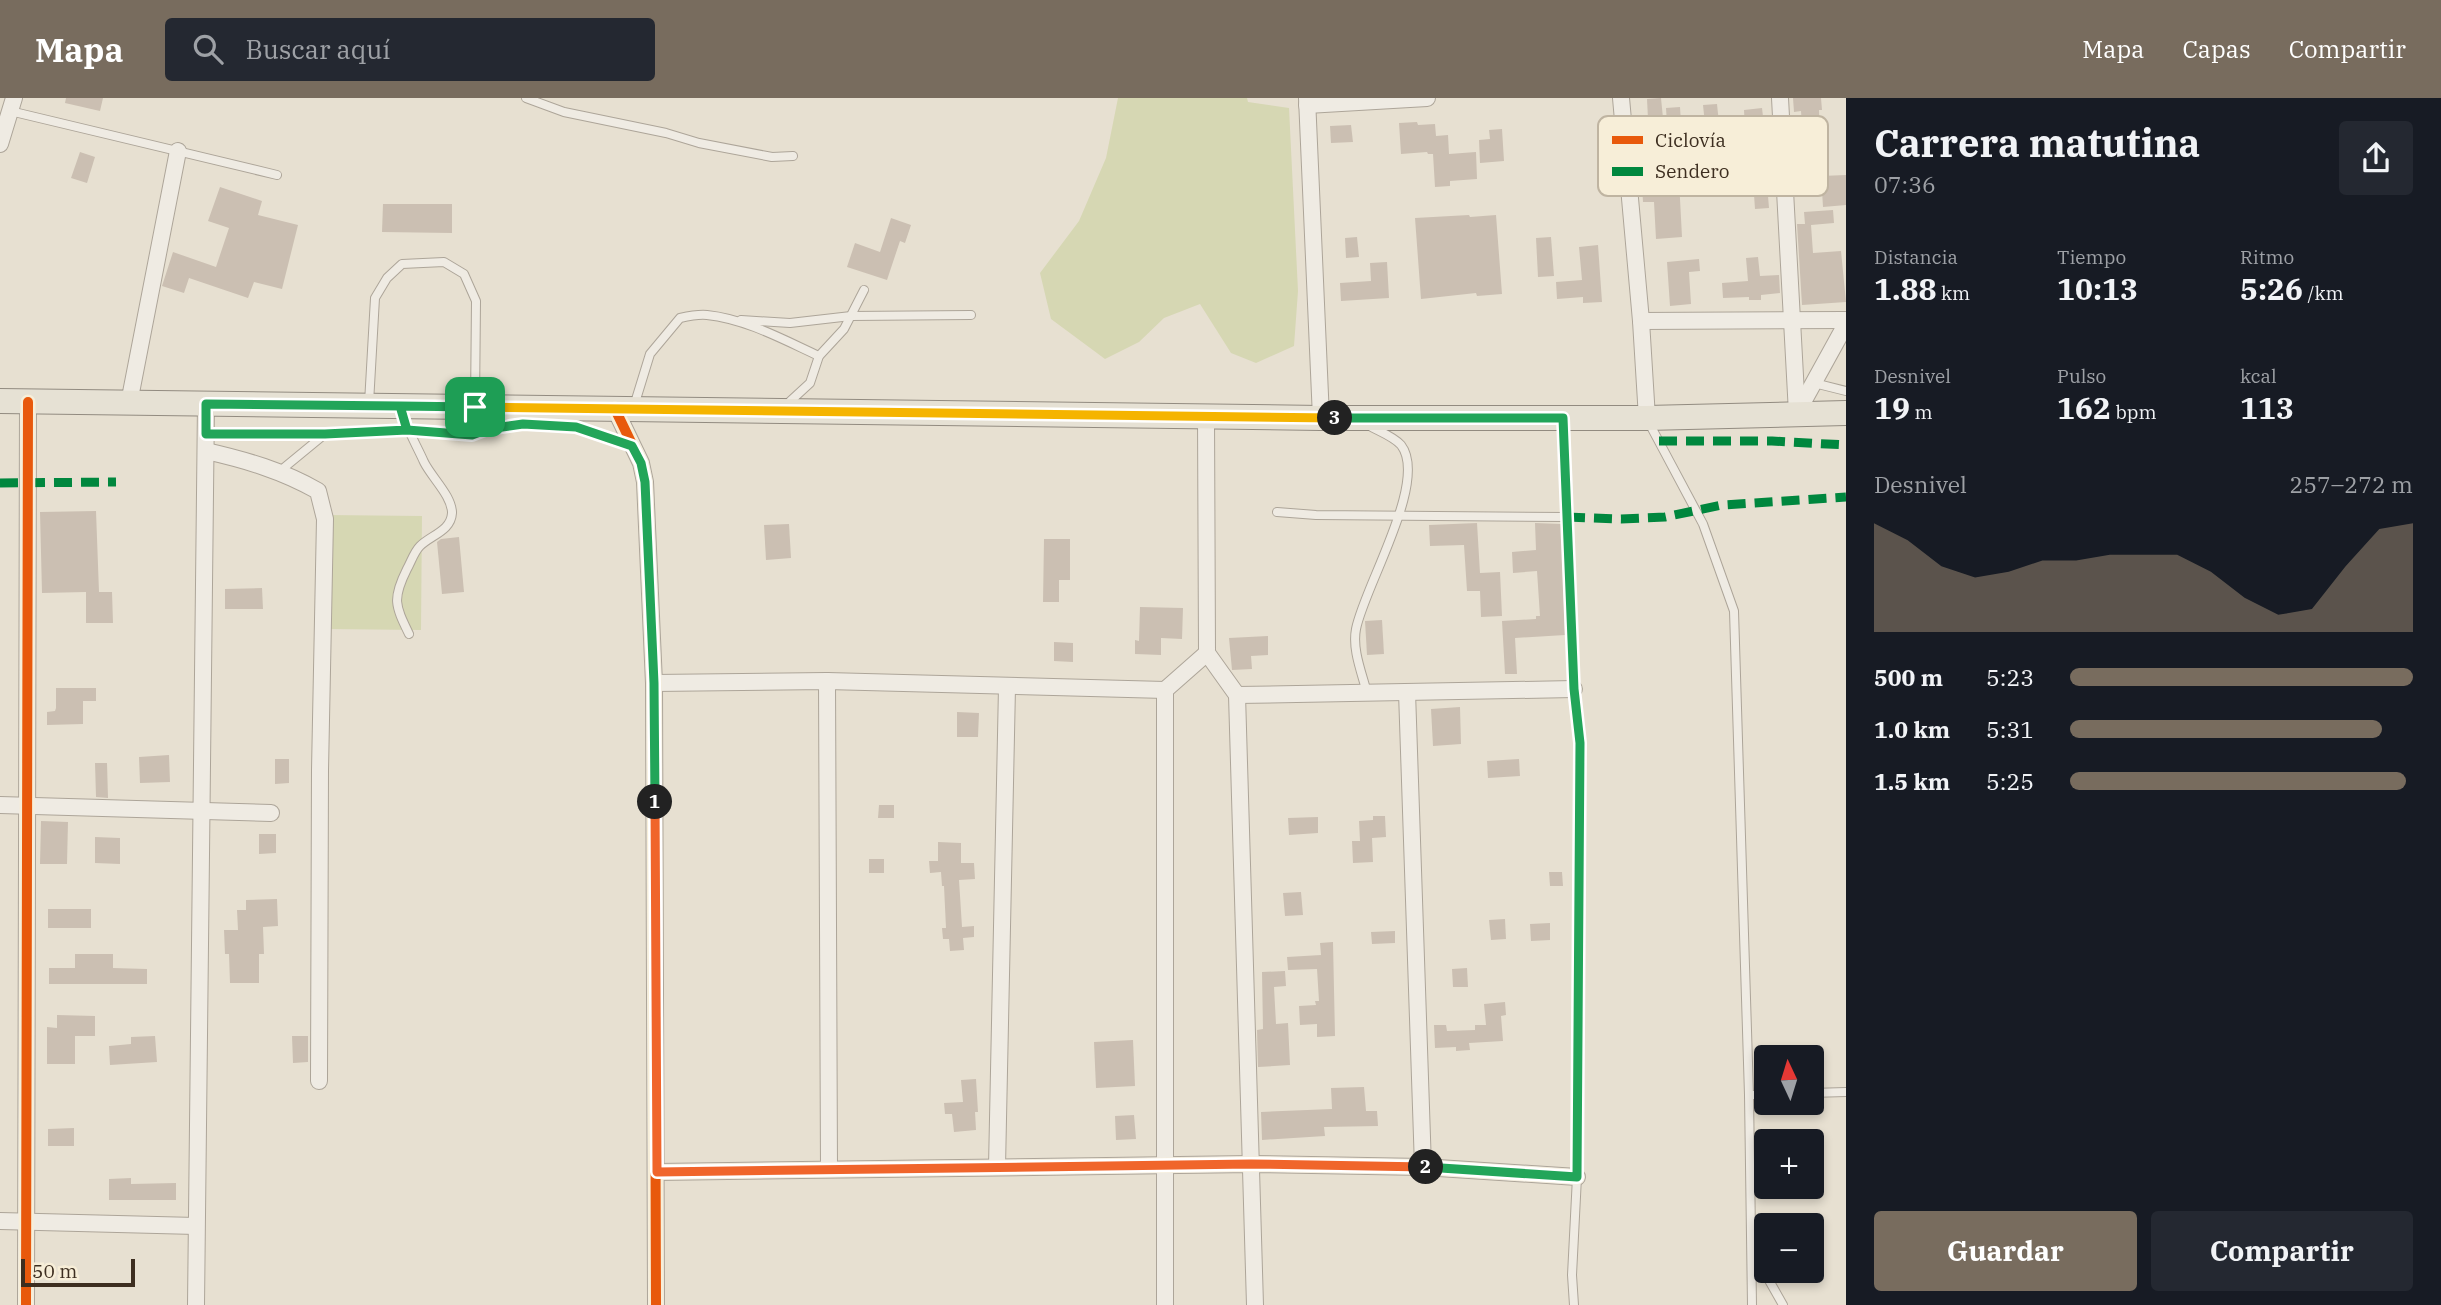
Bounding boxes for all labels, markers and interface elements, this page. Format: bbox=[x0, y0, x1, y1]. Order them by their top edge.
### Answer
search box bbox=[165, 18, 655, 81]
text: Mapa bbox=[35, 28, 123, 71]
icon: search bbox=[189, 30, 227, 68]
text: Buscar aquí bbox=[245, 32, 391, 66]
text: Mapa bbox=[2082, 33, 2144, 65]
text: Capas bbox=[2182, 33, 2251, 65]
text: Compartir bbox=[2289, 33, 2406, 65]
legend bbox=[1598, 116, 1828, 196]
text: Carrera matutina bbox=[1874, 118, 2200, 167]
button: share bbox=[2339, 121, 2413, 195]
text: Ciclovía bbox=[1655, 128, 1726, 152]
text: Sendero bbox=[1655, 159, 1729, 183]
text: 07:36 bbox=[1874, 169, 1936, 199]
text: Distancia bbox=[1874, 245, 1958, 269]
text: Tiempo bbox=[2057, 245, 2126, 269]
text: Ritmo bbox=[2240, 245, 2294, 269]
text: 1.88 bbox=[1874, 269, 1936, 308]
text: 10:13 bbox=[2057, 269, 2138, 308]
text: 5:26 bbox=[2240, 269, 2303, 308]
text: km bbox=[1936, 281, 1970, 305]
text: /km bbox=[2303, 281, 2344, 305]
text: Desnivel bbox=[1874, 364, 1951, 388]
text: Pulso bbox=[2057, 364, 2106, 388]
text: kcal bbox=[2240, 364, 2277, 388]
pin bbox=[445, 377, 505, 437]
icon: arrive bbox=[456, 388, 494, 426]
text: 19 bbox=[1874, 388, 1910, 427]
text: 162 bbox=[2057, 388, 2111, 427]
text: 113 bbox=[2240, 388, 2294, 427]
pin: 3 bbox=[1318, 400, 1352, 436]
text: m bbox=[1910, 400, 1933, 424]
text: bpm bbox=[2111, 400, 2157, 424]
text: 3 bbox=[1329, 405, 1340, 429]
text: Desnivel bbox=[1874, 469, 1967, 499]
text: 257–272 m bbox=[2289, 469, 2413, 499]
text: 500 m bbox=[1874, 662, 1943, 692]
text: 5:23 bbox=[1986, 662, 2034, 692]
text: 1.0 km bbox=[1874, 714, 1950, 744]
text: 5:31 bbox=[1986, 714, 2034, 744]
text: 1.5 km bbox=[1874, 766, 1950, 796]
text: 5:25 bbox=[1986, 766, 2034, 796]
pin: 1 bbox=[638, 784, 672, 820]
text: 1 bbox=[649, 789, 660, 813]
north arrow bbox=[1754, 1045, 1824, 1115]
map controls bbox=[1754, 1045, 1824, 1283]
button: + bbox=[1754, 1129, 1824, 1199]
pin: 2 bbox=[1408, 1150, 1444, 1184]
text: 2 bbox=[1420, 1154, 1431, 1178]
button: Guardar bbox=[1874, 1211, 2137, 1291]
button: Compartir bbox=[2151, 1211, 2413, 1291]
button: − bbox=[1754, 1213, 1824, 1283]
scale bar bbox=[21, 1256, 135, 1288]
text: 50 m bbox=[32, 1259, 77, 1283]

